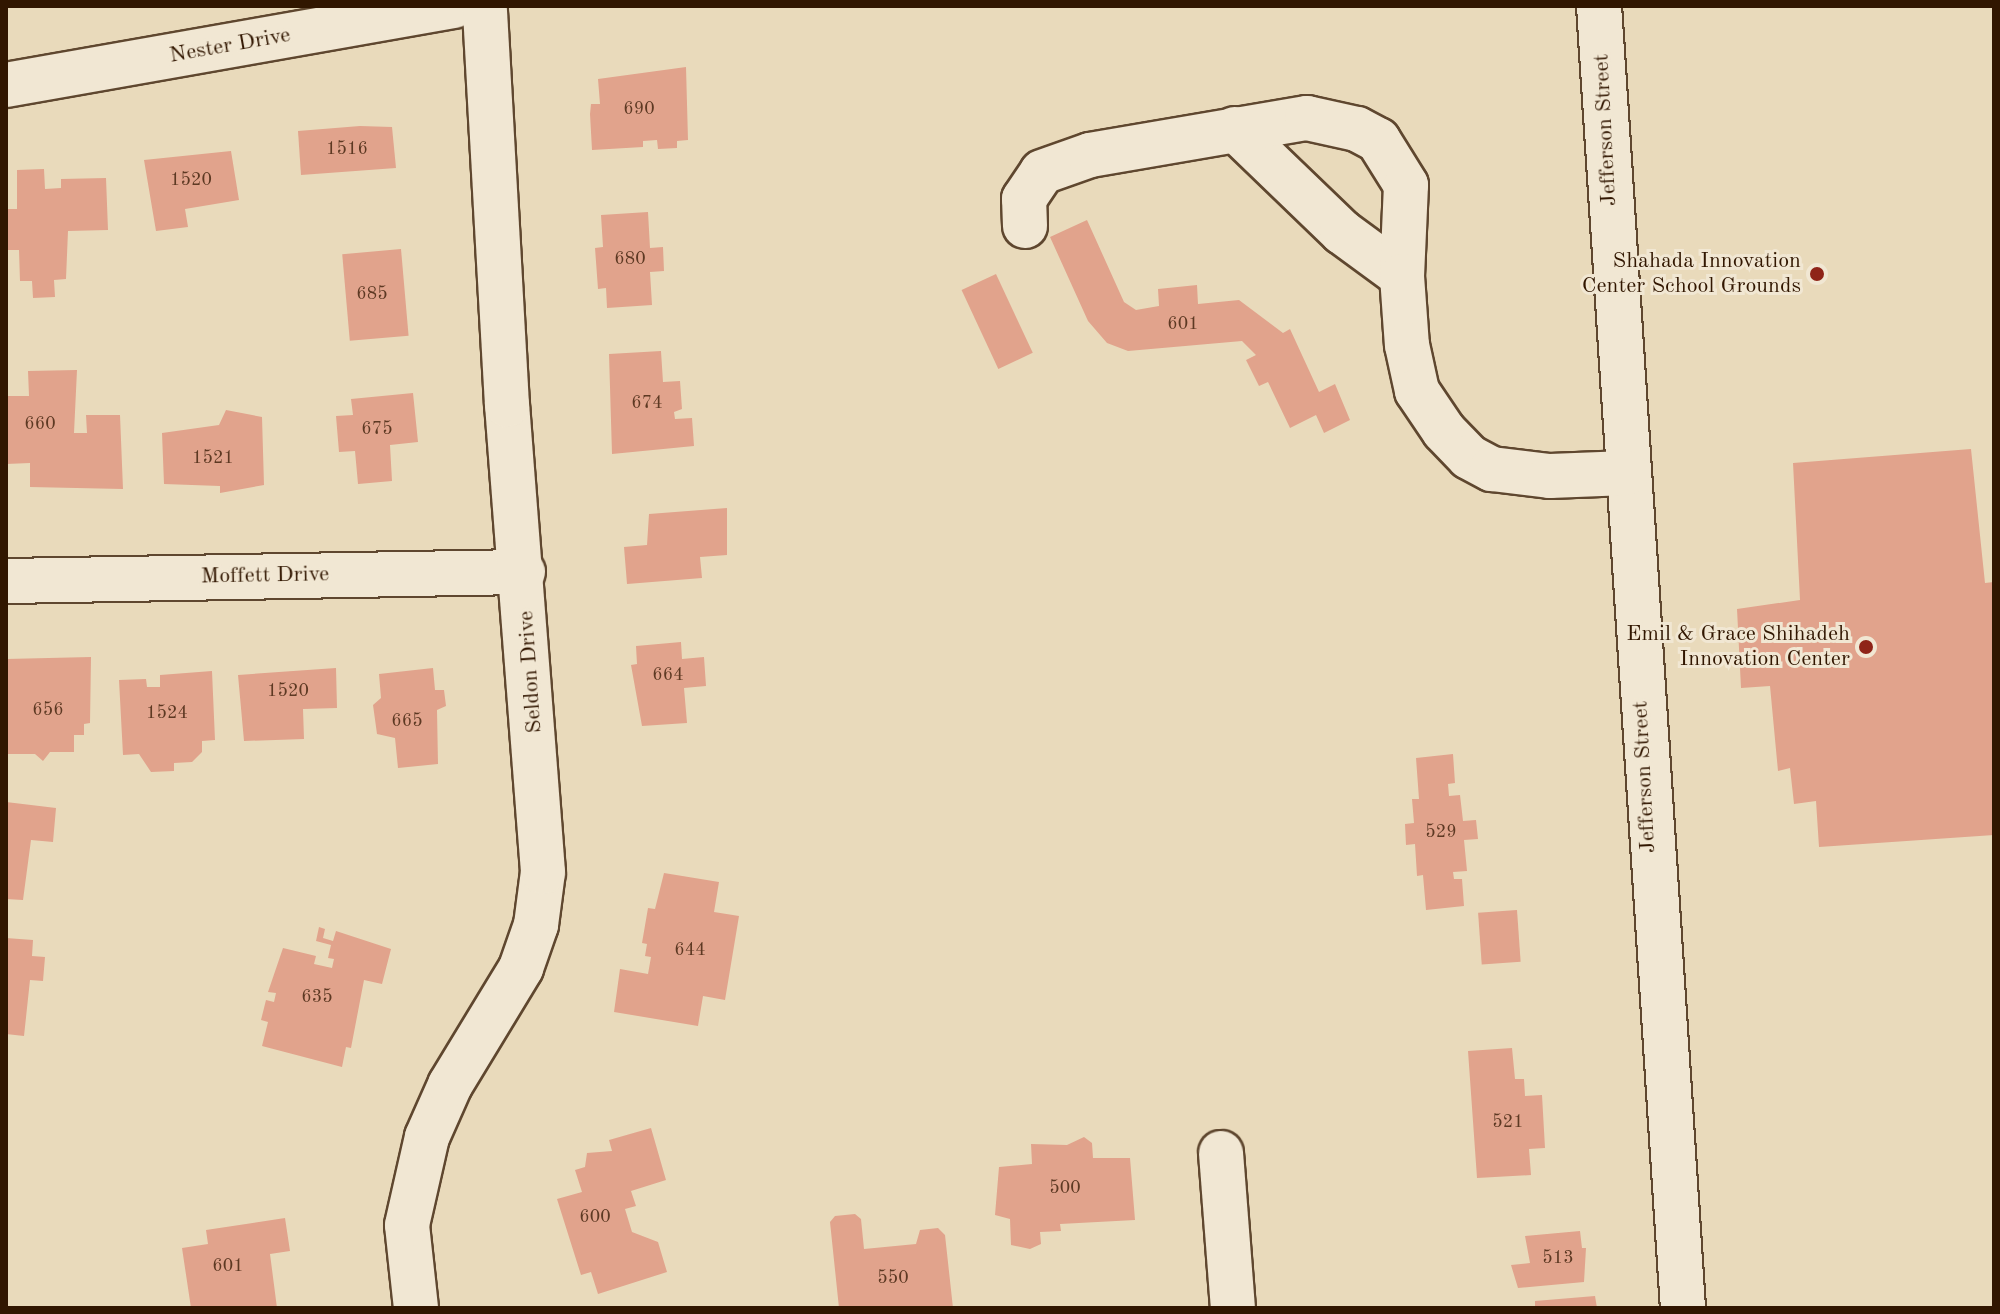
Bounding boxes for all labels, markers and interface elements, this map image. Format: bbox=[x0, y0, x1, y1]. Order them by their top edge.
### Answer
street label: Nester Drive bbox=[167, 22, 293, 70]
street label: Jefferson Street bbox=[1589, 53, 1623, 207]
house number: 690 bbox=[623, 98, 655, 120]
house number: 1516 bbox=[326, 138, 368, 160]
house number: 1520 bbox=[170, 169, 212, 191]
house number: 680 bbox=[614, 248, 646, 270]
place label: Shahada Innovation Center School Grounds bbox=[1582, 248, 1801, 300]
marker: Shahada Innovation Center School Grounds bbox=[1808, 265, 1826, 283]
house number: 685 bbox=[356, 283, 388, 305]
house number: 601 bbox=[1167, 313, 1199, 335]
house number: 674 bbox=[631, 392, 663, 414]
house number: 660 bbox=[24, 413, 56, 435]
house number: 675 bbox=[361, 418, 393, 440]
house number: 1521 bbox=[192, 447, 234, 469]
street label: Moffett Drive bbox=[201, 562, 329, 590]
street label: Seldon Drive bbox=[514, 610, 548, 734]
place label: Emil & Grace Shihadeh Innovation Center bbox=[1626, 621, 1850, 672]
marker: Emil & Grace Shihadeh Innovation Center bbox=[1857, 638, 1875, 656]
house number: 664 bbox=[652, 664, 684, 686]
house number: 1520 bbox=[267, 680, 309, 702]
house number: 656 bbox=[32, 699, 64, 721]
street label: Jefferson Street bbox=[1628, 700, 1662, 854]
house number: 1524 bbox=[146, 702, 188, 724]
house number: 665 bbox=[391, 710, 423, 732]
house number: 529 bbox=[1425, 821, 1457, 843]
house number: 644 bbox=[674, 939, 706, 961]
house number: 635 bbox=[301, 986, 333, 1008]
house number: 521 bbox=[1492, 1111, 1524, 1133]
house number: 500 bbox=[1049, 1177, 1081, 1199]
house number: 600 bbox=[579, 1206, 611, 1228]
house number: 513 bbox=[1542, 1247, 1574, 1269]
house number: 601 bbox=[212, 1255, 244, 1277]
house number: 550 bbox=[877, 1267, 909, 1289]

